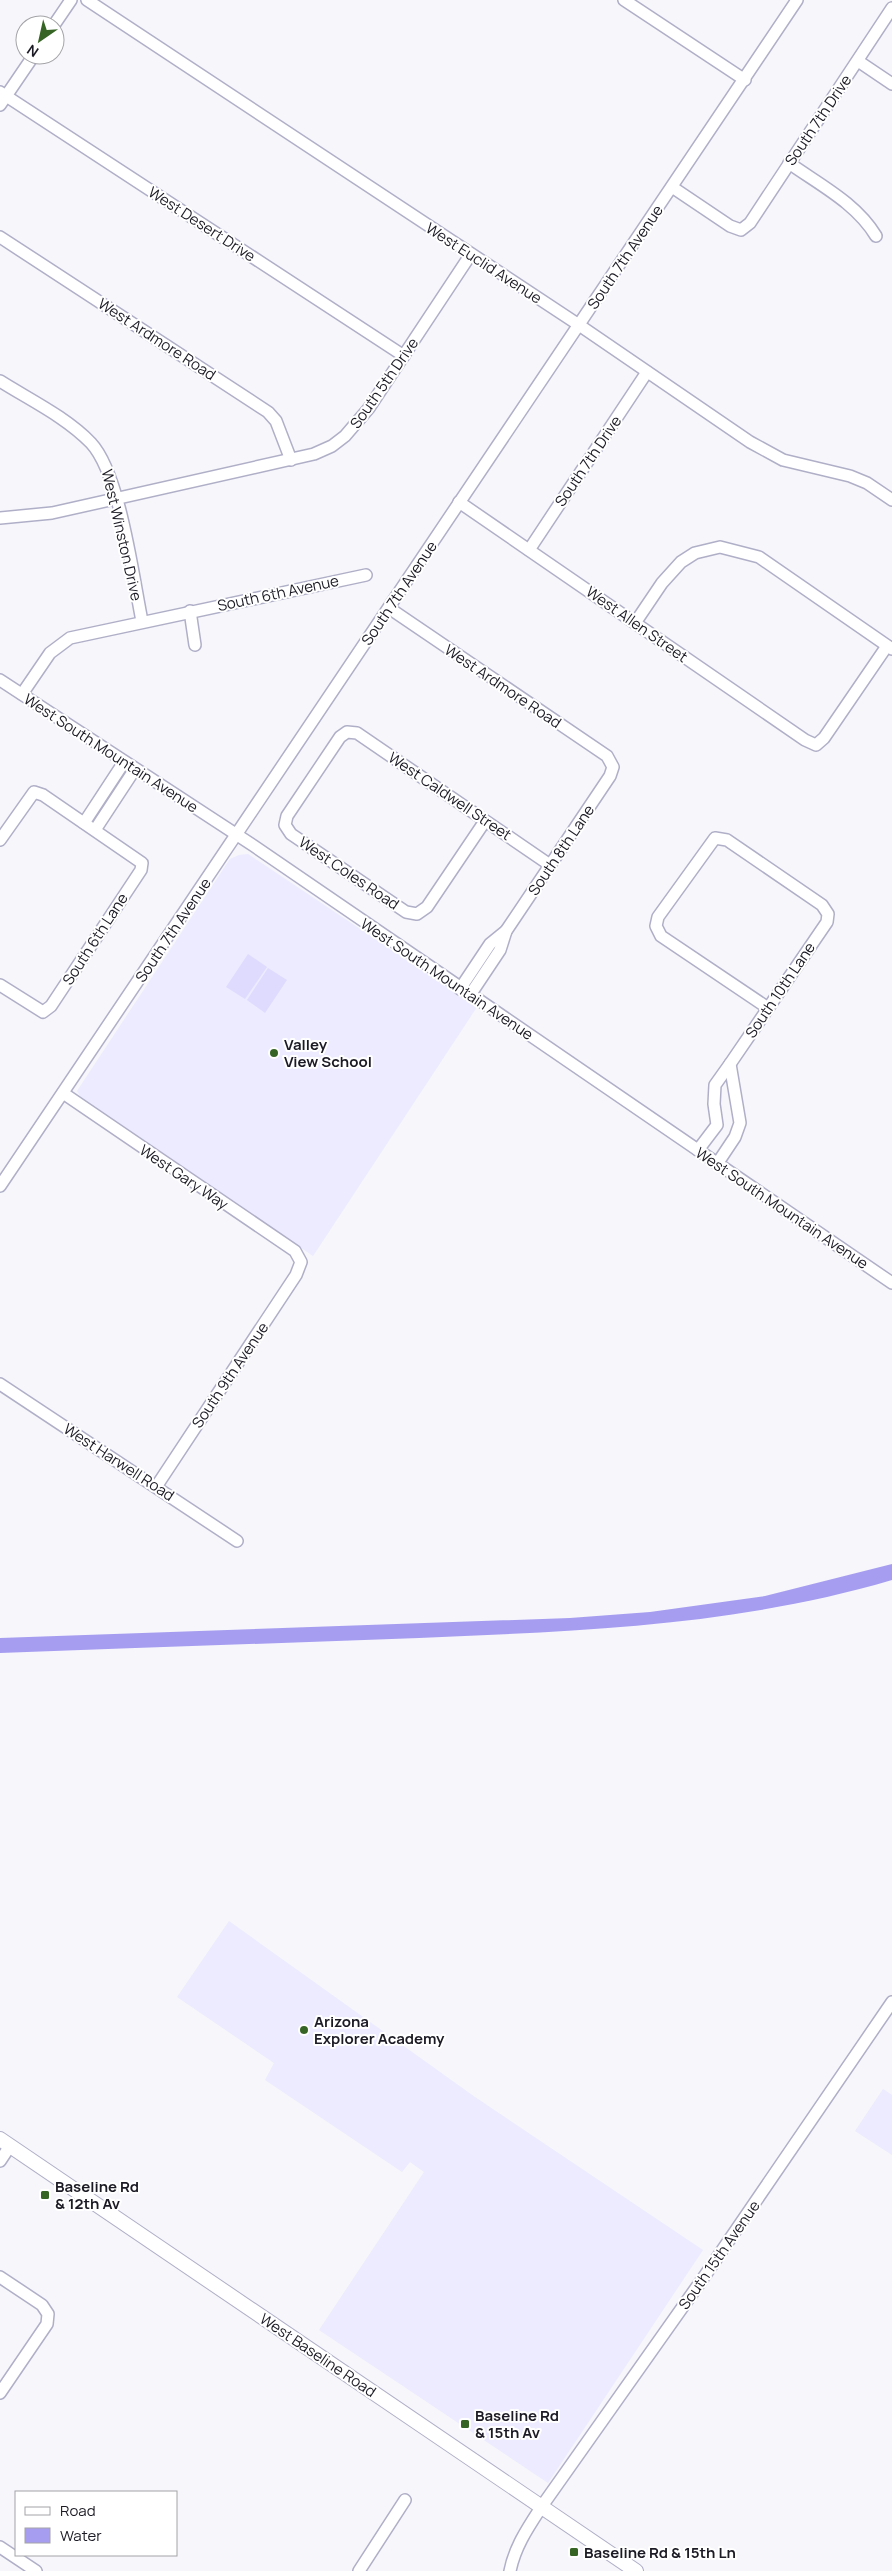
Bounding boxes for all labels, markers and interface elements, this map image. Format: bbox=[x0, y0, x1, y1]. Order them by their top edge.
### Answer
north arrow bbox=[15, 15, 65, 65]
text: N bbox=[23, 41, 42, 62]
street label: South 7th Drive bbox=[780, 70, 856, 170]
street label: West Desert Drive bbox=[144, 181, 260, 267]
street label: South 7th Avenue bbox=[582, 200, 668, 313]
street label: West Euclid Avenue bbox=[422, 218, 546, 309]
street label: West Ardmore Road bbox=[94, 293, 220, 385]
street label: South 5th Drive bbox=[345, 333, 423, 433]
street label: South 7th Drive bbox=[550, 411, 626, 511]
street label: West Winston Drive bbox=[97, 467, 147, 603]
street label: South 7th Avenue bbox=[356, 536, 442, 649]
street label: South 6th Avenue bbox=[215, 570, 341, 616]
street label: West Allen Street bbox=[582, 581, 692, 667]
street label: West Ardmore Road bbox=[441, 639, 565, 733]
street label: West South Mountain Avenue bbox=[20, 689, 203, 818]
street label: West Caldwell Street bbox=[384, 747, 516, 845]
street label: South 8th Lane bbox=[523, 800, 599, 899]
street label: West Coles Road bbox=[295, 832, 403, 914]
street label: South 7th Avenue bbox=[130, 873, 216, 986]
street label: South 6th Lane bbox=[57, 889, 133, 989]
street label: West South Mountain Avenue bbox=[357, 913, 538, 1045]
street label: South 10th Lane bbox=[740, 938, 820, 1042]
place label: Valley View School bbox=[284, 1034, 372, 1072]
marker: Valley View School bbox=[268, 1047, 280, 1059]
street label: West Gary Way bbox=[135, 1139, 233, 1215]
street label: West South Mountain Avenue bbox=[692, 1142, 873, 1274]
street label: South 9th Avenue bbox=[187, 1318, 273, 1432]
street label: West Harwell Road bbox=[59, 1418, 179, 1506]
place label: Arizona Explorer Academy bbox=[314, 2011, 445, 2049]
marker: Arizona Explorer Academy bbox=[298, 2024, 310, 2036]
place label: Baseline Rd & 12th Av bbox=[55, 2176, 139, 2214]
marker: Baseline Rd & 12th Av bbox=[39, 2189, 51, 2201]
street label: South 15th Avenue bbox=[673, 2196, 765, 2314]
street label: West Baseline Road bbox=[256, 2308, 380, 2402]
place label: Baseline Rd & 15th Av bbox=[475, 2405, 559, 2443]
marker: Baseline Rd & 15th Av bbox=[459, 2418, 471, 2430]
legend bbox=[15, 2491, 178, 2556]
text: Road bbox=[60, 2500, 96, 2521]
text: Water bbox=[60, 2525, 102, 2546]
place label: Baseline Rd & 15th Ln bbox=[584, 2542, 736, 2563]
marker: Baseline Rd & 15th Ln bbox=[568, 2546, 580, 2558]

